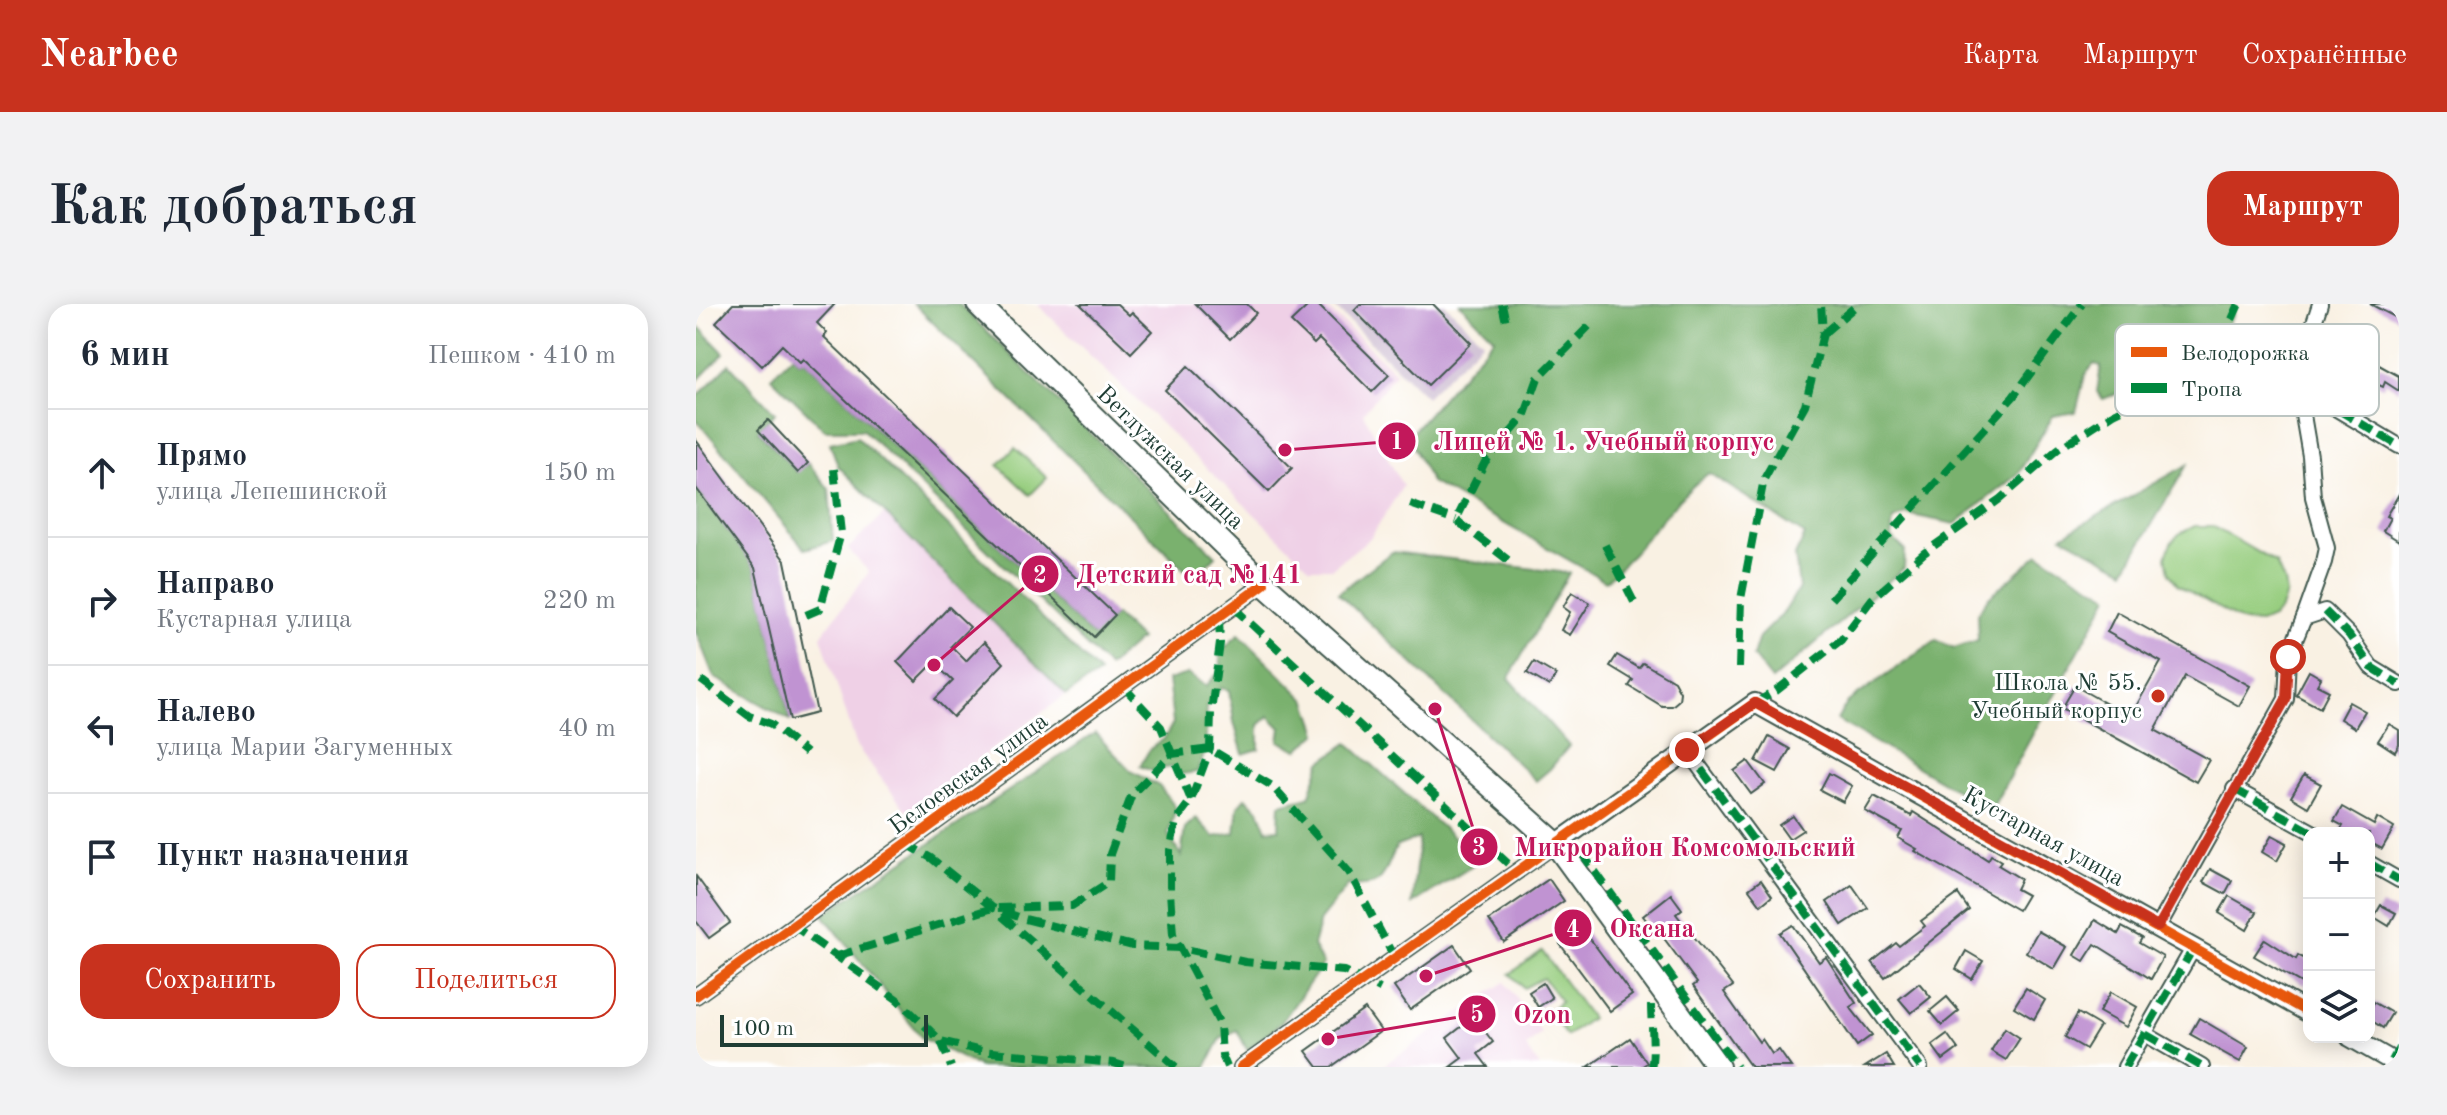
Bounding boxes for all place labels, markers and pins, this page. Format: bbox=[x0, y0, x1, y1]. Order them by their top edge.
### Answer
callout: Лицей № 1. Учебный корпус bbox=[1377, 416, 1790, 466]
callout: Детский сад №141 bbox=[1020, 549, 1318, 599]
place label: Школа № 55. Учебный корпус bbox=[1970, 672, 2142, 724]
marker: Школа № 55. Учебный корпус bbox=[2149, 687, 2167, 705]
callout: Микрорайон Комсомольский bbox=[1459, 822, 1872, 872]
callout: Оксана bbox=[1553, 903, 1711, 953]
callout: Ozon bbox=[1457, 989, 1587, 1039]

